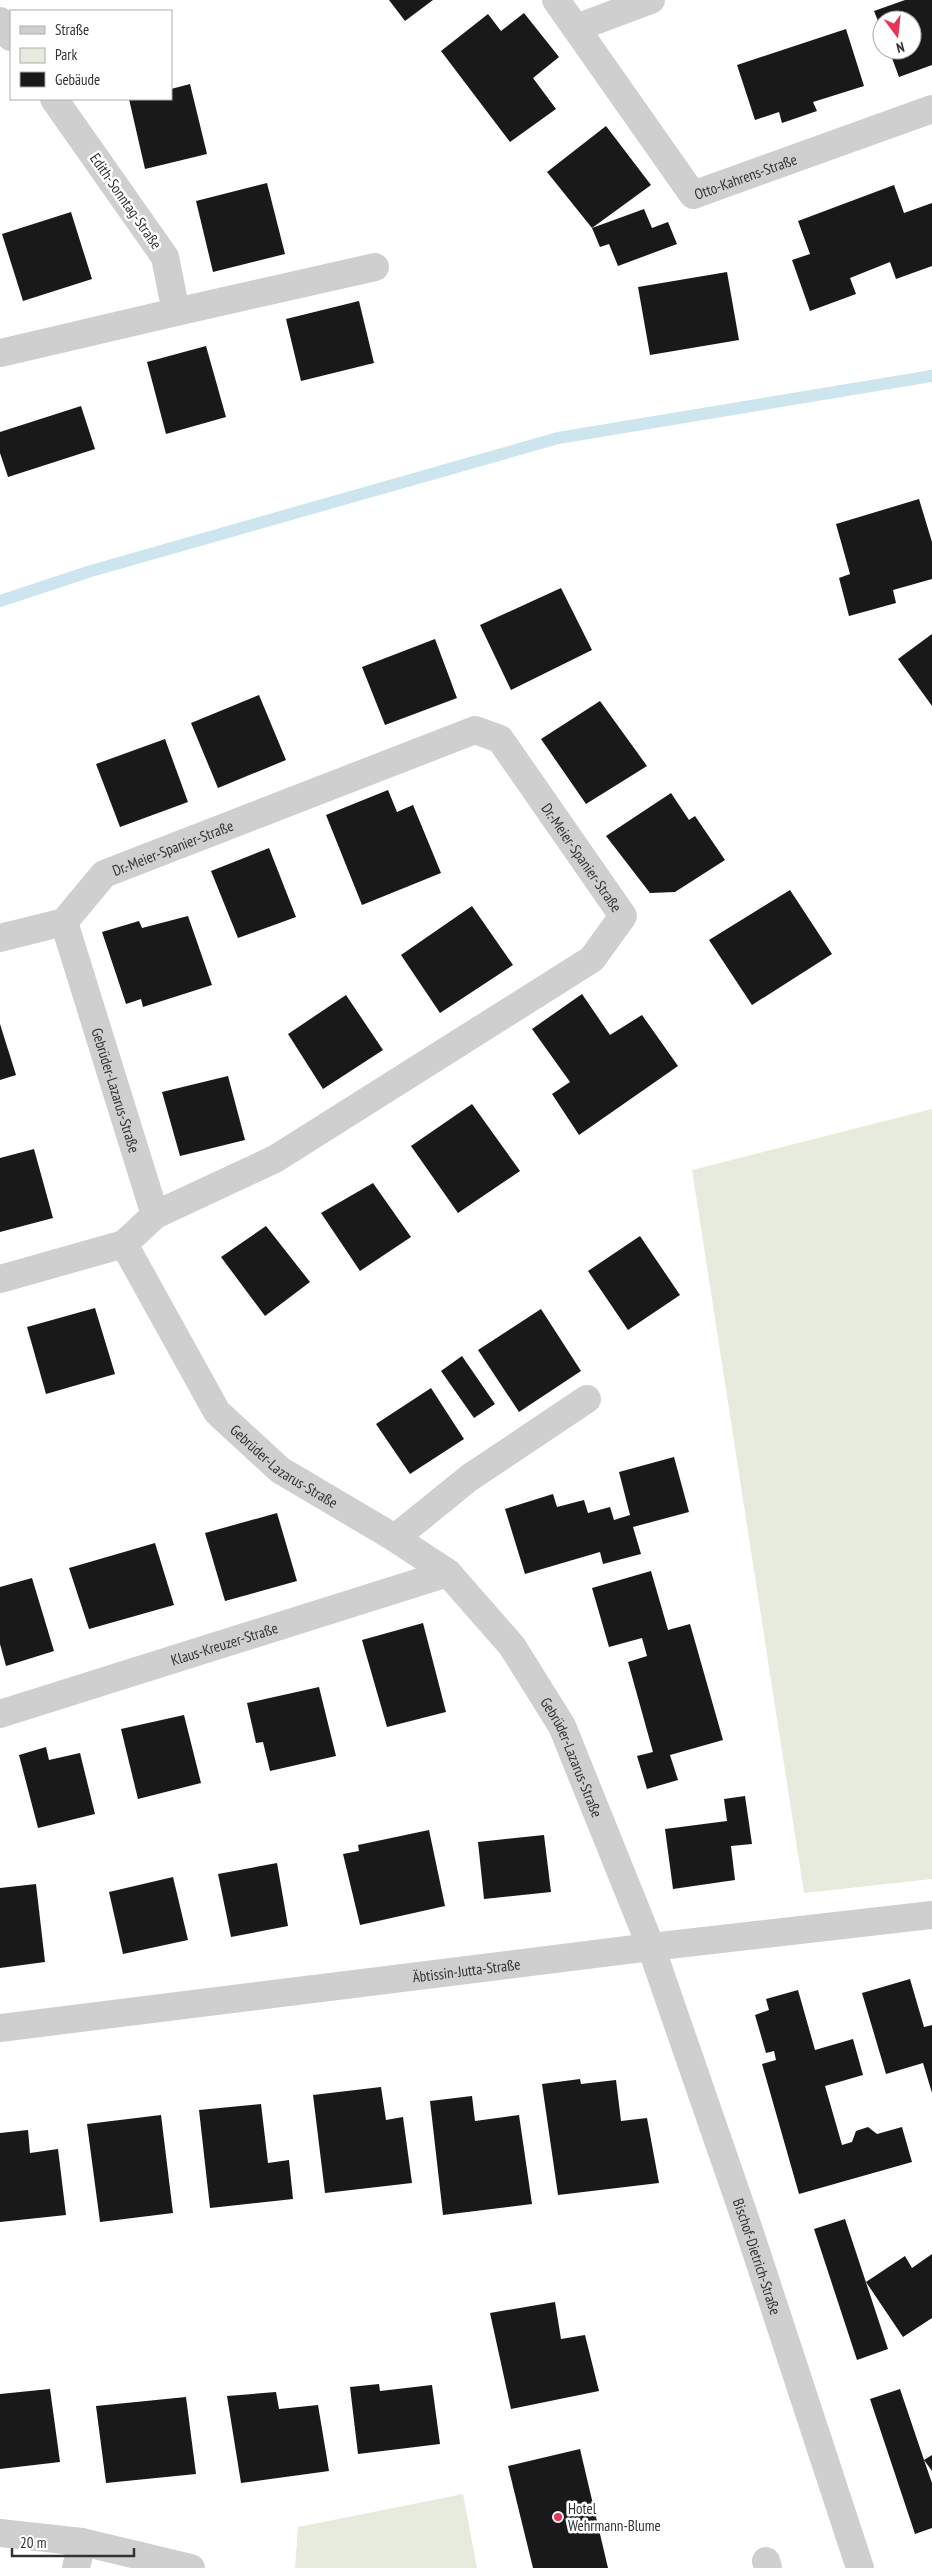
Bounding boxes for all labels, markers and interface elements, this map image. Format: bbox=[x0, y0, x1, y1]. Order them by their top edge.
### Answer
legend bbox=[10, 10, 172, 100]
north arrow bbox=[872, 10, 922, 60]
text: Straße bbox=[55, 20, 89, 39]
text: N bbox=[894, 38, 906, 57]
text: Park bbox=[55, 45, 77, 64]
text: Gebäude bbox=[55, 70, 100, 89]
street label: Edith-Sonntag-Straße bbox=[86, 149, 166, 253]
street label: Otto-Kahrens-Straße bbox=[692, 149, 799, 203]
street label: Dr.-Meier-Spanier-Straße bbox=[538, 799, 627, 915]
street label: Dr.-Meier-Spanier-Straße bbox=[109, 815, 236, 879]
street label: Gebrüder-Lazarus-Straße bbox=[88, 1025, 145, 1155]
street label: Gebrüder-Lazarus-Straße bbox=[227, 1420, 342, 1512]
street label: Klaus-Kreuzer-Straße bbox=[168, 1618, 280, 1669]
street label: Gebrüder-Lazarus-Straße bbox=[537, 1694, 607, 1820]
street label: Äbtissin-Jutta-Straße bbox=[411, 1954, 521, 1986]
street label: Bischof-Dietrich-Straße bbox=[729, 2196, 786, 2317]
place label: Hotel Wehrmann-Blume bbox=[568, 2499, 661, 2535]
marker: Hotel Wehrmann-Blume bbox=[552, 2511, 564, 2523]
scale bar bbox=[12, 2526, 135, 2558]
text: 20 m bbox=[20, 2533, 46, 2552]

